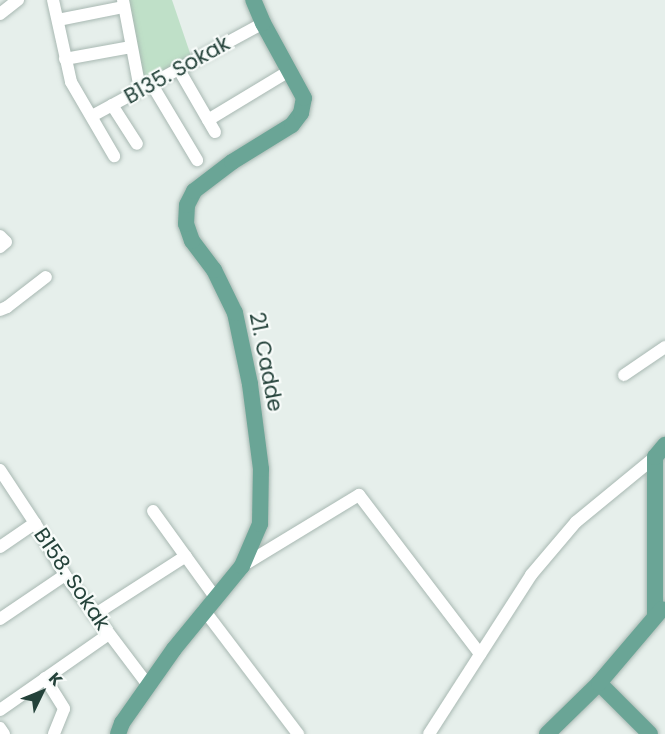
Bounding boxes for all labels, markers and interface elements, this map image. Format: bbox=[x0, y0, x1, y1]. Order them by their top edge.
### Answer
street label: B135. Sokak bbox=[120, 31, 234, 109]
street label: 21. Cadde bbox=[244, 310, 288, 414]
street label: B158. Sokak bbox=[29, 523, 115, 635]
north arrow bbox=[12, 662, 72, 722]
text: K bbox=[43, 667, 68, 691]

